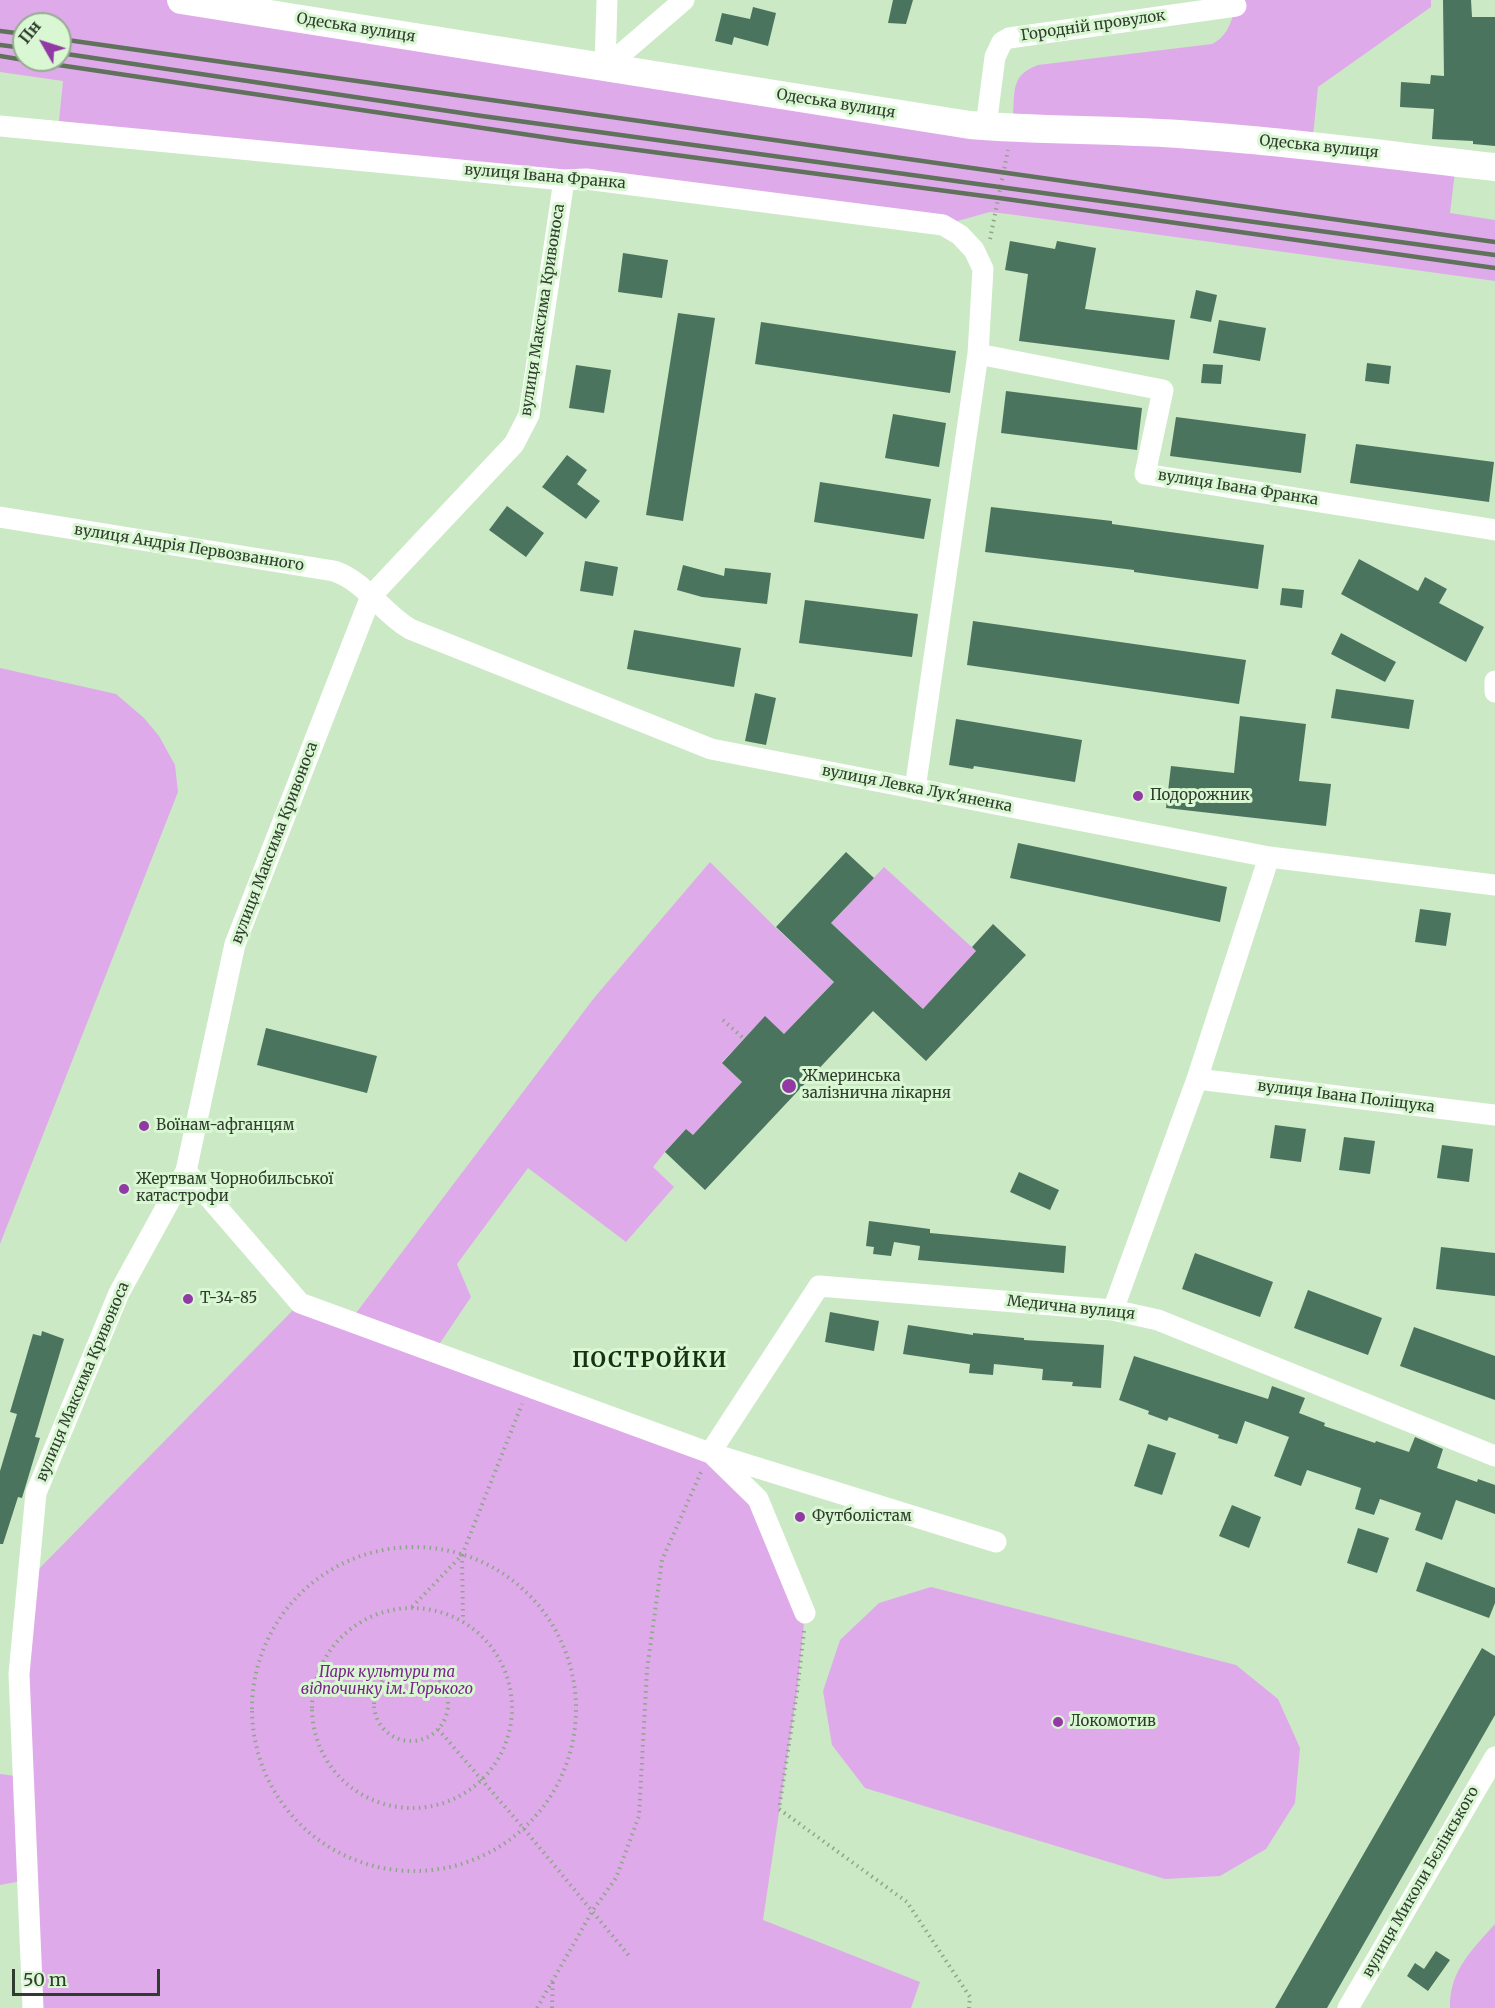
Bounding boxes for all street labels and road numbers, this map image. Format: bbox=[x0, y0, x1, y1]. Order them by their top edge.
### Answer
street label: Городній провулок bbox=[1019, 7, 1167, 45]
street label: Одеська вулиця bbox=[295, 10, 417, 46]
street label: Одеська вулиця bbox=[775, 86, 897, 122]
street label: Одеська вулиця bbox=[1258, 132, 1380, 162]
street label: вулиця Івана Франка bbox=[464, 161, 626, 193]
street label: вулиця Максима Кривоноса bbox=[517, 202, 569, 418]
street label: вулиця Івана Франка bbox=[1157, 466, 1319, 510]
street label: вулиця Андрія Первозванного bbox=[73, 521, 305, 575]
street label: вулиця Максима Кривоноса bbox=[228, 739, 322, 947]
street label: вулиця Левка Лук'яненка bbox=[820, 762, 1014, 816]
street label: вулиця Івана Поліщука bbox=[1256, 1077, 1436, 1117]
street label: вулиця Максима Кривоноса bbox=[33, 1280, 133, 1484]
street label: Медична вулиця bbox=[1006, 1292, 1136, 1324]
street label: вулиця Миколи Бєлінського bbox=[1359, 1783, 1483, 1981]

